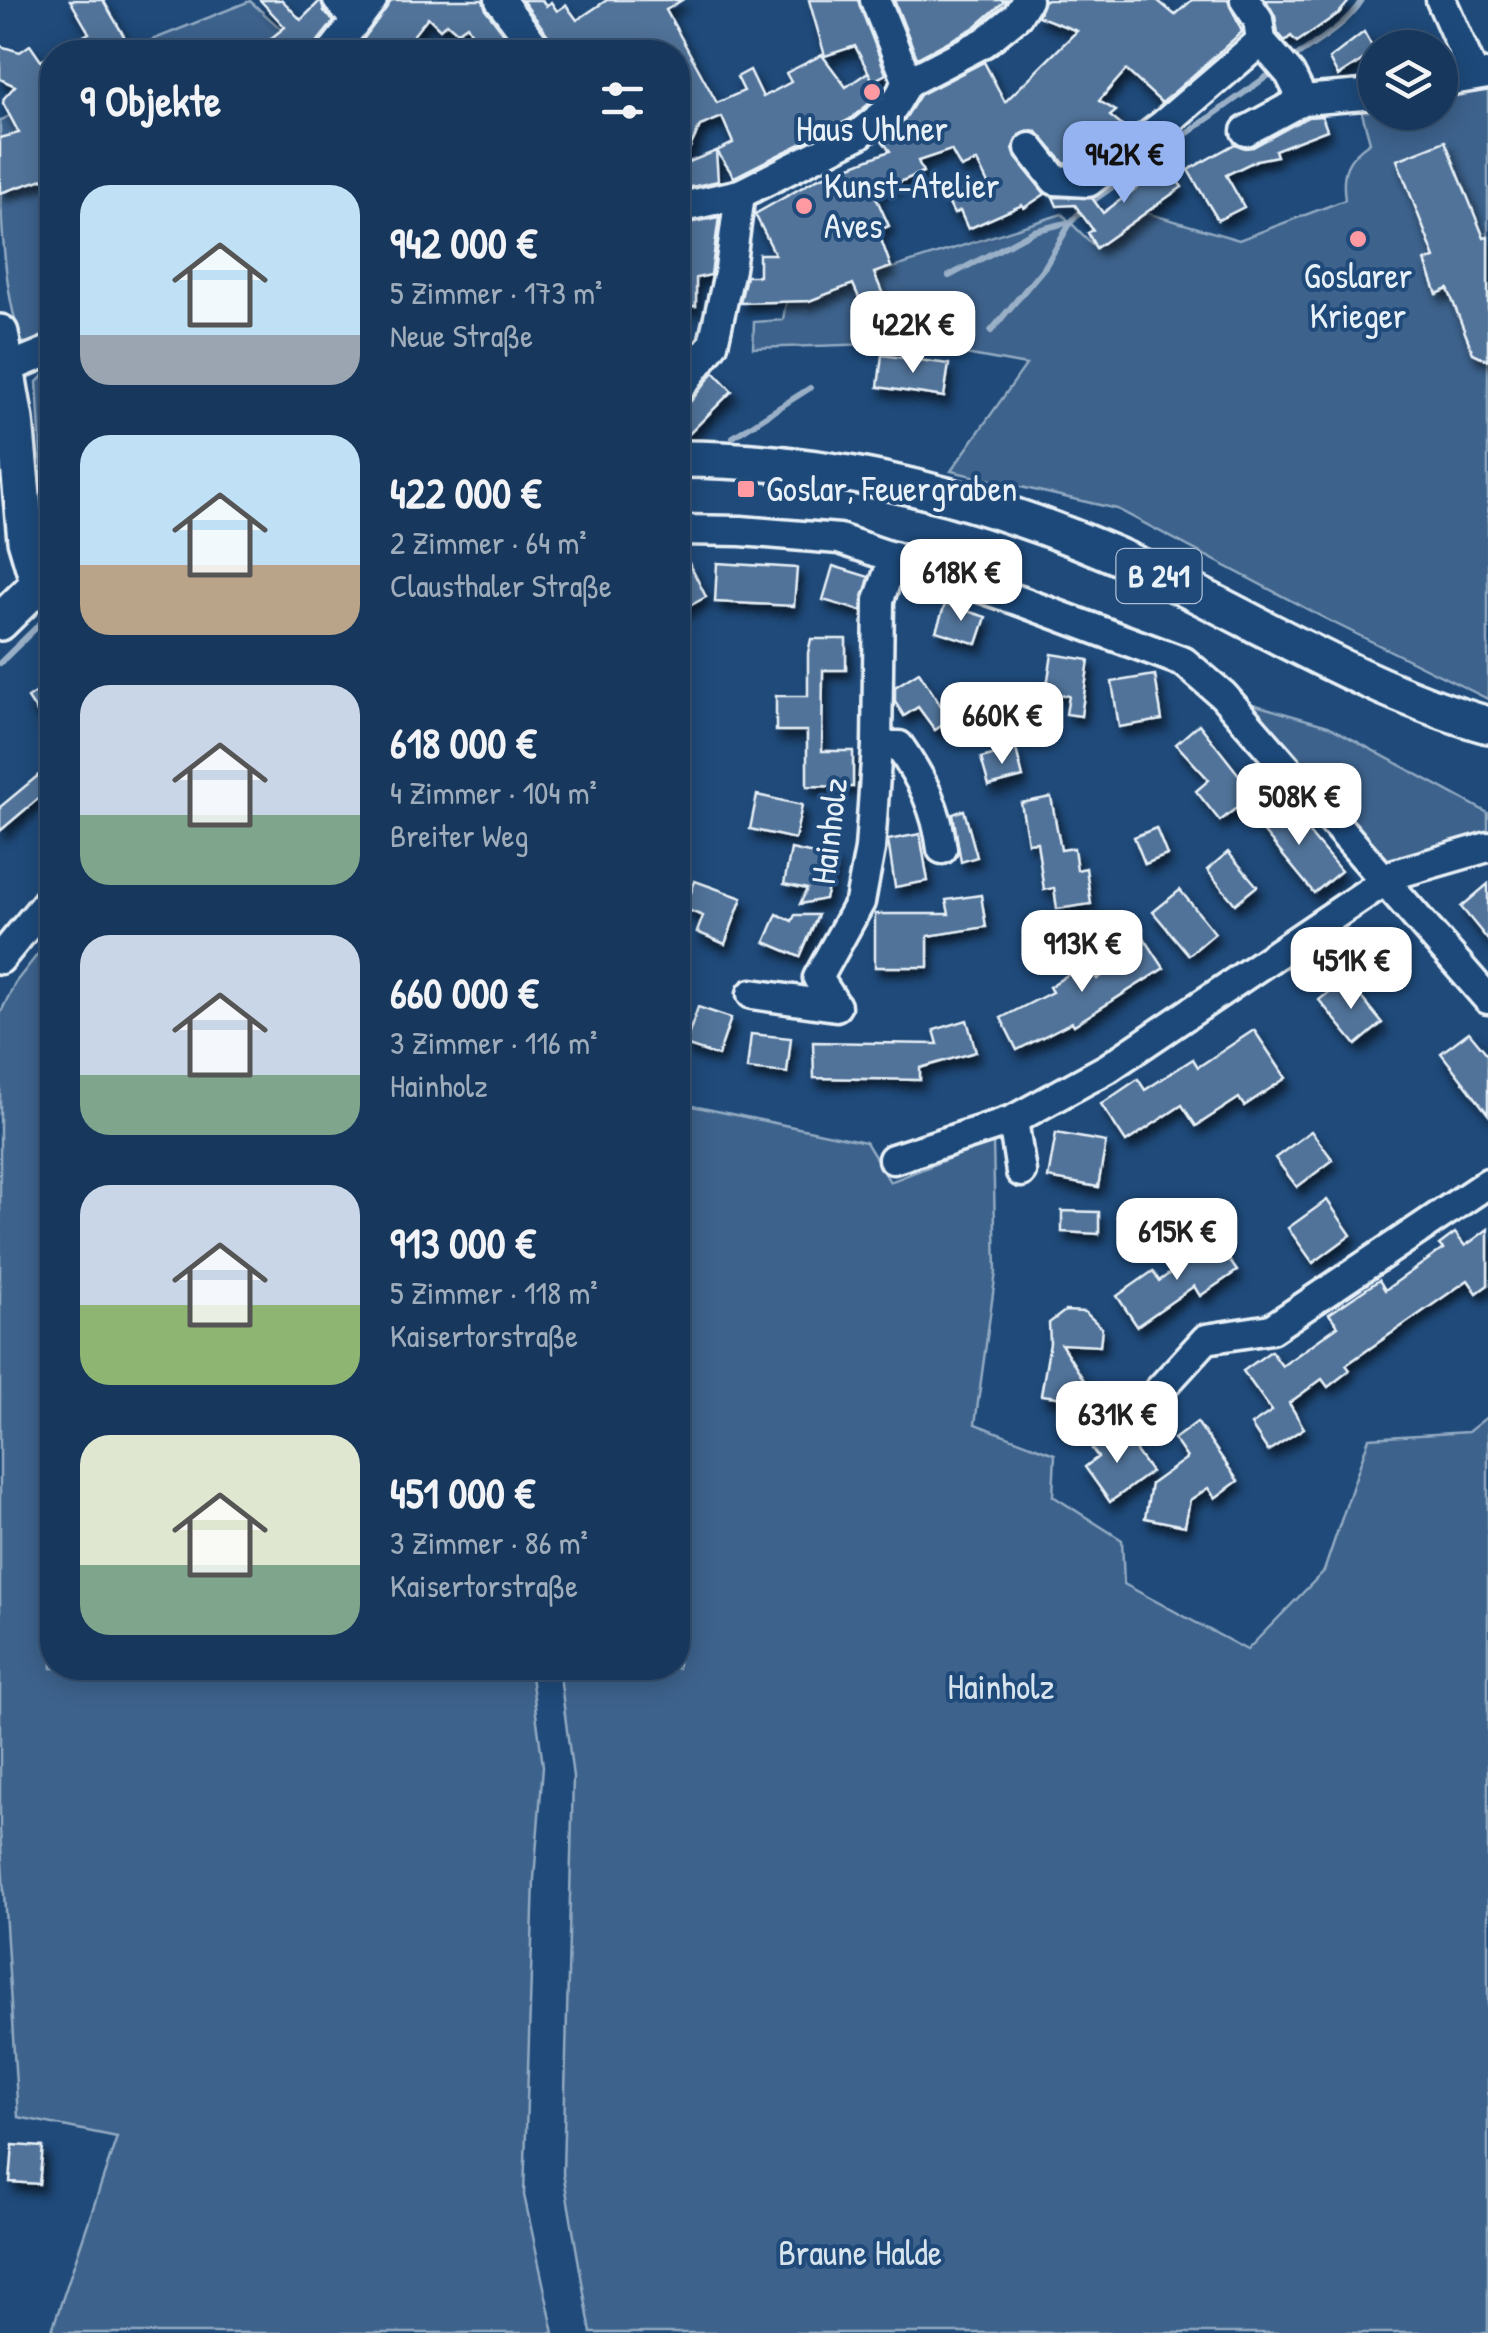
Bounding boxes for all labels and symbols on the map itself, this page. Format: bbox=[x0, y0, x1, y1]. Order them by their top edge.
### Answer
marker: Haus Uhlner bbox=[861, 81, 883, 103]
place label: Haus Uhlner bbox=[796, 105, 948, 152]
pin: 942K € bbox=[1043, 121, 1205, 206]
place label: Kunst-Atelier Aves bbox=[824, 162, 999, 249]
marker: Kunst-Atelier Aves bbox=[793, 195, 815, 217]
marker: Goslarer Krieger bbox=[1347, 228, 1369, 250]
place label: Goslarer Krieger bbox=[1304, 252, 1412, 339]
pin: 422K € bbox=[832, 291, 994, 376]
place label: Goslar, Feuergraben bbox=[766, 465, 1017, 512]
marker: Goslar, Feuergraben bbox=[735, 478, 757, 500]
pin: 618K € bbox=[880, 539, 1042, 624]
road number: B 241 bbox=[1116, 549, 1202, 603]
pin: 660K € bbox=[921, 682, 1083, 767]
pin: 508K € bbox=[1218, 763, 1380, 848]
street label: Hainholz bbox=[799, 775, 858, 887]
pin: 913K € bbox=[1001, 910, 1163, 995]
pin: 451K € bbox=[1270, 927, 1432, 1012]
pin: 615K € bbox=[1096, 1198, 1258, 1283]
pin: 631K € bbox=[1036, 1381, 1198, 1466]
park label: Hainholz bbox=[948, 1663, 1054, 1710]
park label: Braune Halde bbox=[778, 2229, 942, 2276]

